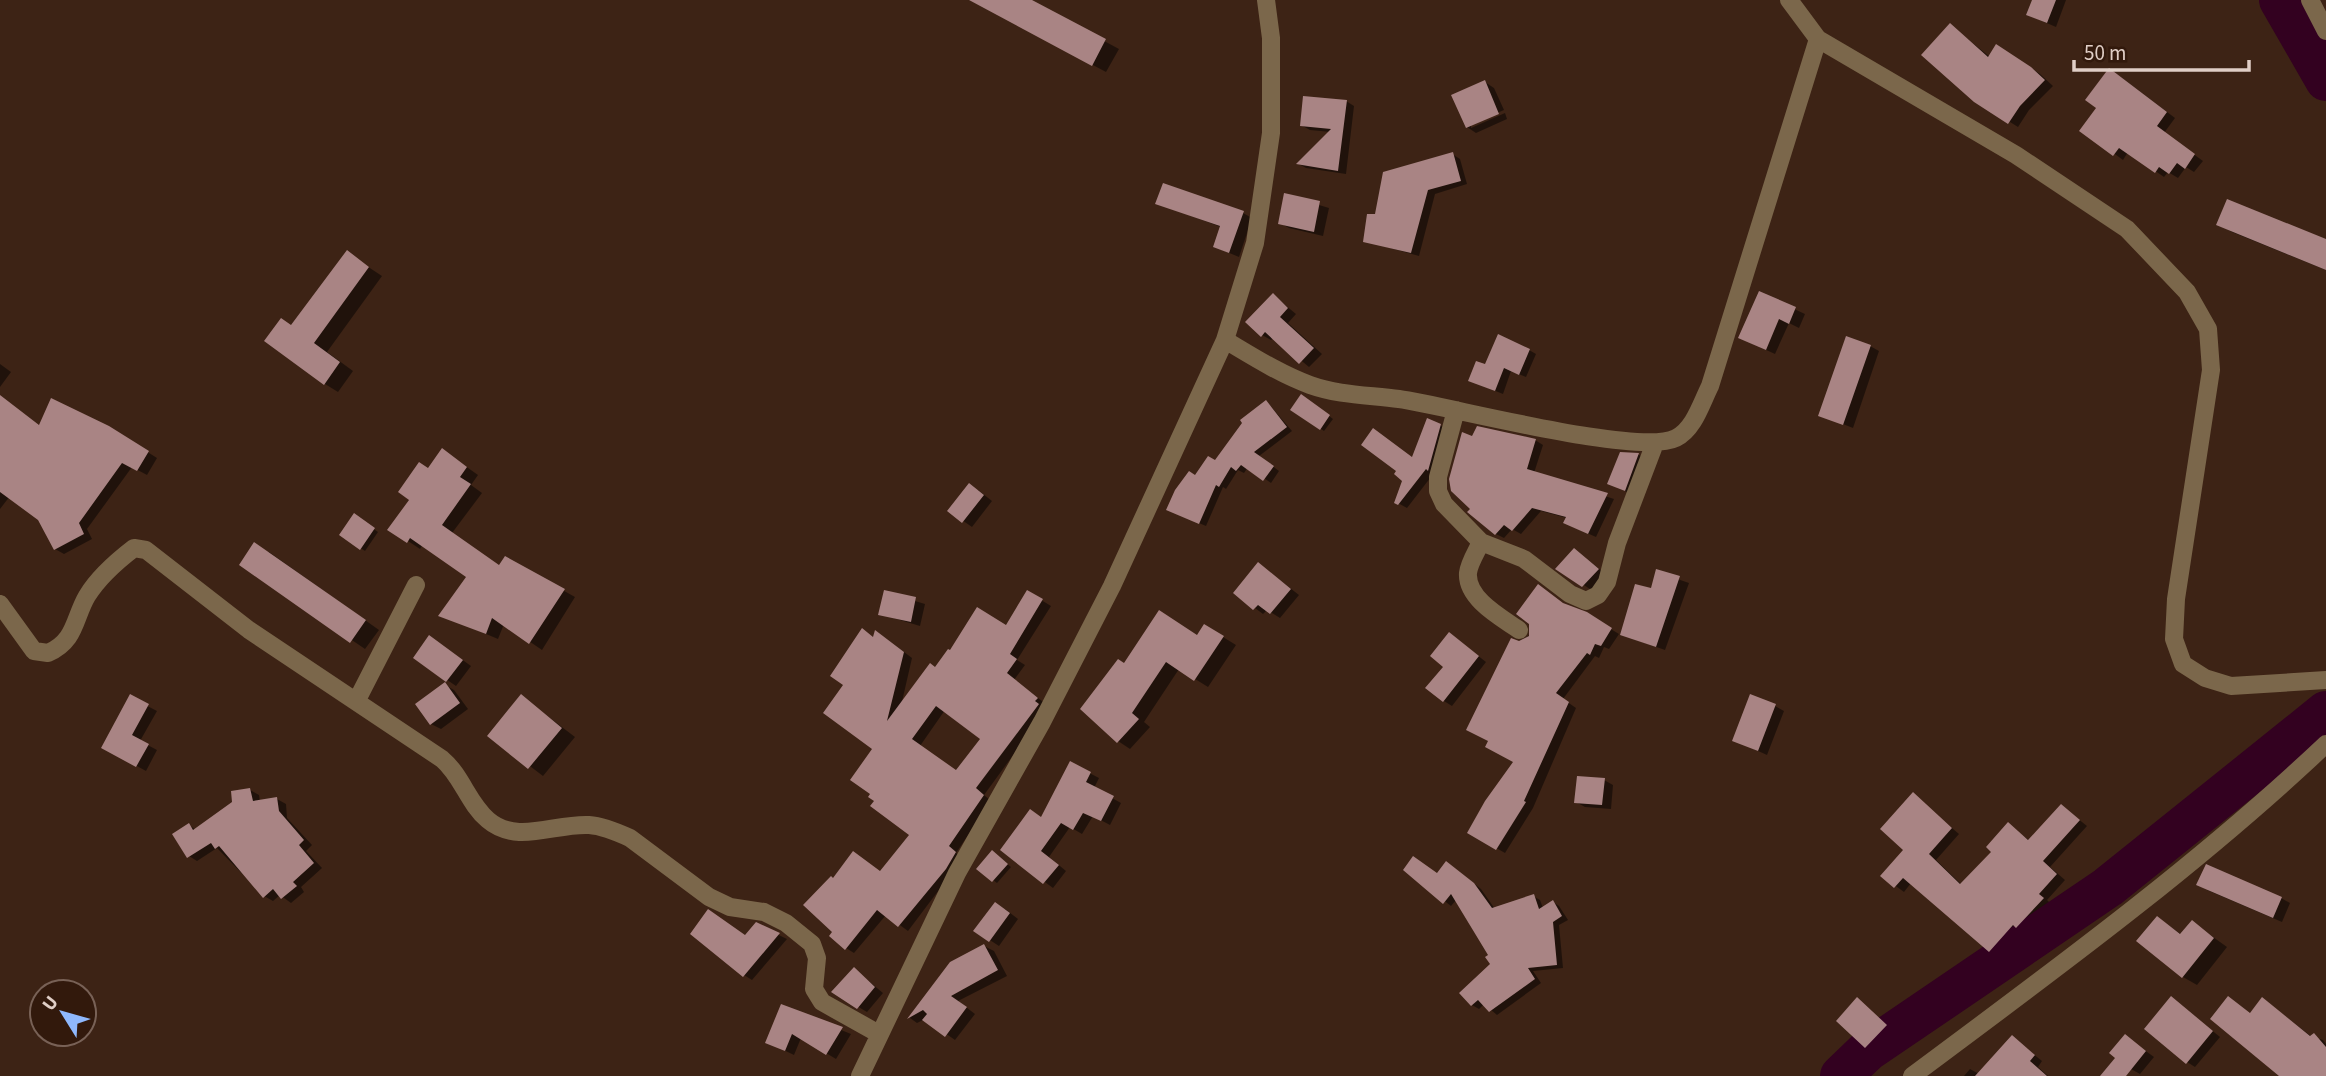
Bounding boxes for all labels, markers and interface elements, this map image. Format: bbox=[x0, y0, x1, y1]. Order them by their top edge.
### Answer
scale bar bbox=[2074, 28, 2249, 72]
text: 50 m bbox=[2084, 38, 2126, 68]
north arrow bbox=[28, 978, 98, 1048]
text: U bbox=[36, 990, 65, 1017]

